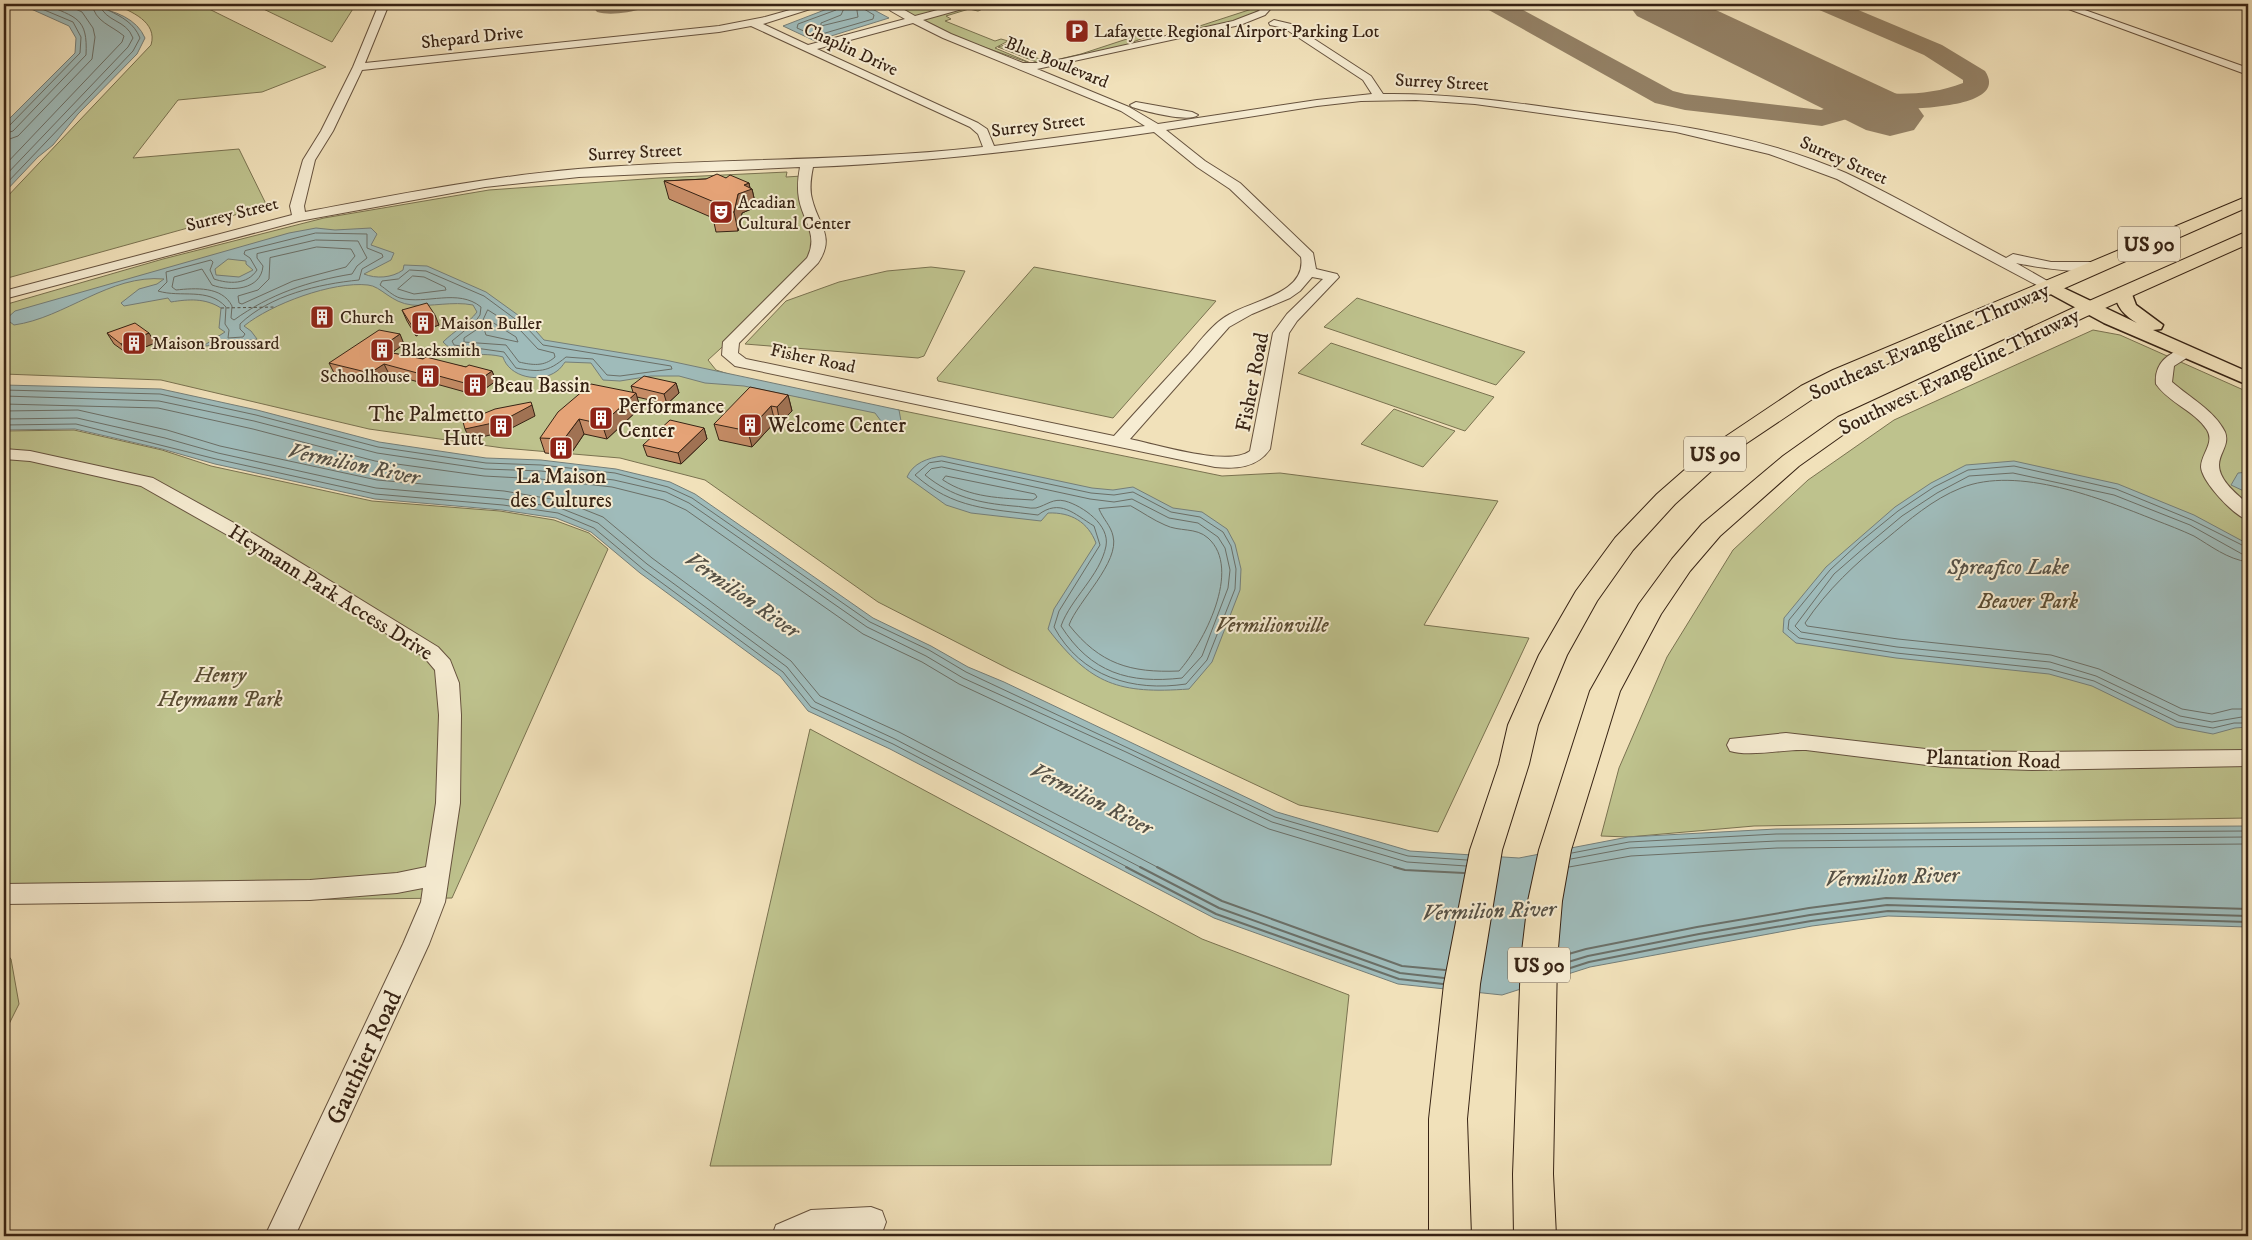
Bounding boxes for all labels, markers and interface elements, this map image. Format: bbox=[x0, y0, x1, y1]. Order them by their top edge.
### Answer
parking icon: Lafayette Regional Airport Parking Lot bbox=[1064, 18, 1090, 44]
street label: Chaplin Drive bbox=[800, 19, 901, 81]
place label: Lafayette Regional Airport Parking Lot bbox=[1094, 21, 1379, 43]
street label: Shepard Drive bbox=[420, 22, 524, 54]
street label: Blue Boulevard bbox=[1002, 32, 1112, 94]
street label: Surrey Street bbox=[1394, 70, 1490, 96]
street label: Surrey Street bbox=[990, 109, 1086, 143]
street label: Surrey Street bbox=[1796, 132, 1891, 190]
street label: Surrey Street bbox=[588, 140, 683, 166]
place label: Acadian Cultural Center bbox=[738, 192, 851, 235]
street label: Surrey Street bbox=[184, 193, 281, 237]
theatre icon: Acadian Cultural Center bbox=[708, 199, 734, 225]
road number: US 90 bbox=[2118, 226, 2180, 262]
street label: Southeast Evangeline Thruway bbox=[1805, 277, 2055, 407]
street label: Southwest Evangeline Thruway bbox=[1835, 302, 2085, 442]
building icon: Church bbox=[309, 304, 335, 330]
place label: Church bbox=[340, 307, 394, 329]
building icon: Maison Buller bbox=[410, 310, 436, 336]
place label: Maison Buller bbox=[440, 313, 542, 335]
building icon: Maison Broussard bbox=[121, 330, 147, 356]
street label: Fisher Road bbox=[1231, 330, 1275, 434]
place label: Maison Broussard bbox=[152, 333, 280, 355]
building icon: Blacksmith bbox=[369, 337, 395, 363]
street label: Fisher Road bbox=[768, 339, 857, 379]
place label: Blacksmith bbox=[400, 340, 481, 362]
building icon: Schoolhouse bbox=[415, 363, 441, 389]
place label: Schoolhouse bbox=[320, 366, 410, 388]
building icon: Beau Bassin bbox=[462, 372, 488, 398]
place label: Beau Bassin bbox=[492, 373, 590, 399]
place label: Performance Center bbox=[618, 394, 725, 444]
place label: The Palmetto Hutt bbox=[368, 402, 484, 452]
building icon: Performance Center bbox=[588, 405, 614, 431]
building icon: Welcome Center bbox=[737, 412, 763, 438]
building icon: The Palmetto Hutt bbox=[488, 413, 514, 439]
place label: Welcome Center bbox=[767, 413, 906, 439]
building icon: La Maison des Cultures bbox=[548, 435, 574, 461]
road number: US 90 bbox=[1684, 436, 1746, 472]
water label: Vermilion River bbox=[286, 437, 424, 492]
place label: La Maison des Cultures bbox=[510, 464, 612, 514]
street label: Heymann Park Access Drive bbox=[223, 519, 438, 667]
water label: Vermilion River bbox=[680, 546, 806, 646]
water label: Spreafico Lake bbox=[1946, 554, 2069, 581]
park label: Beaver Park bbox=[1977, 589, 2078, 615]
park label: Vermilionville bbox=[1216, 613, 1329, 639]
park label: Henry Heymann Park bbox=[157, 663, 283, 713]
street label: Plantation Road bbox=[1925, 745, 2061, 775]
water label: Vermilion River bbox=[1026, 757, 1159, 843]
water label: Vermilion River bbox=[1825, 862, 1961, 893]
water label: Vermilion River bbox=[1422, 896, 1558, 927]
road number: US 90 bbox=[1508, 948, 1570, 982]
street label: Gauthier Road bbox=[320, 985, 409, 1130]

